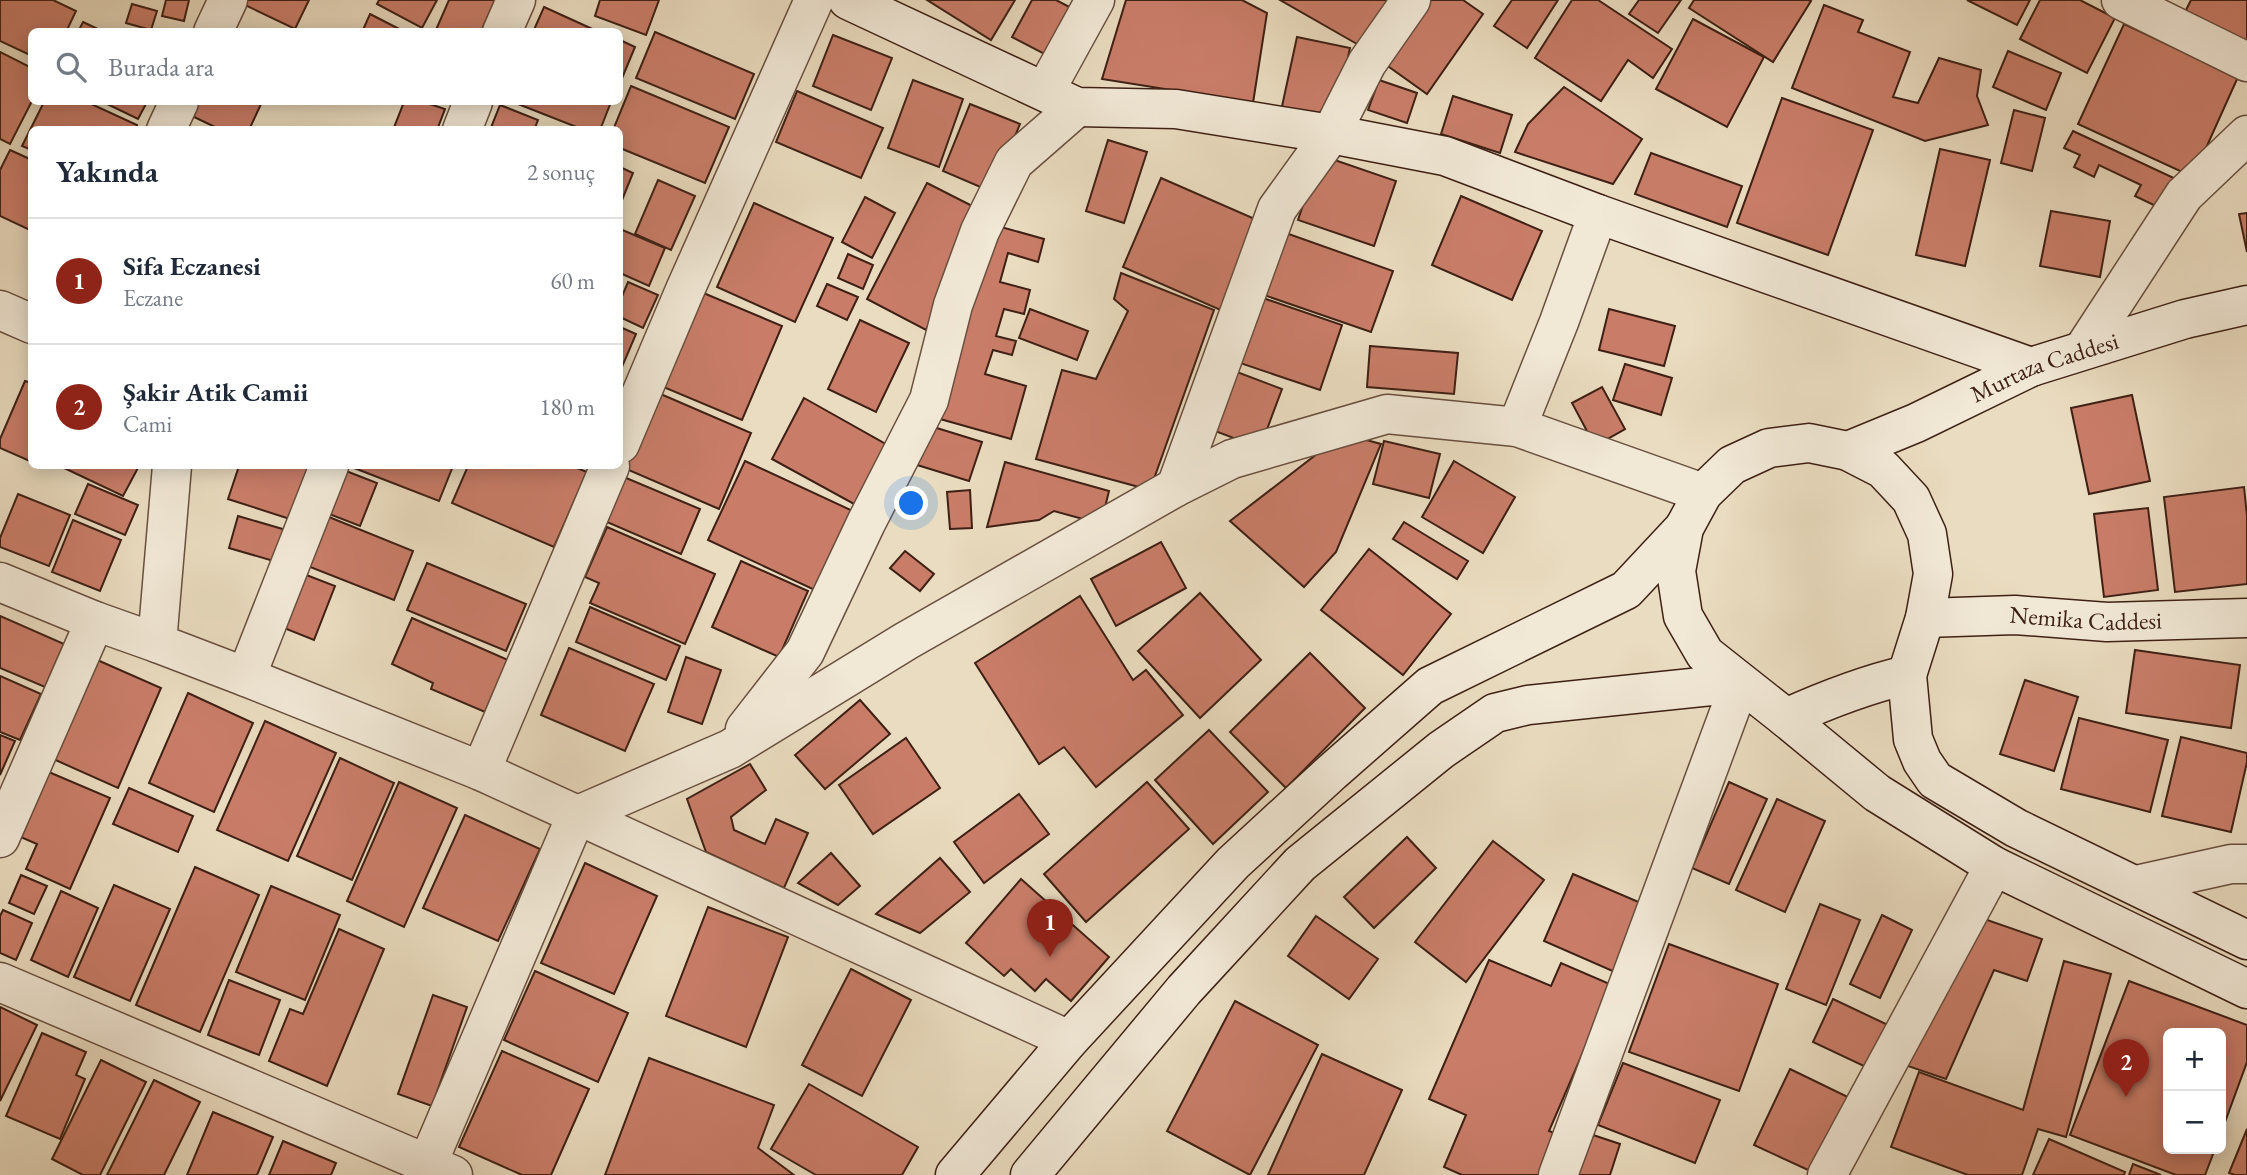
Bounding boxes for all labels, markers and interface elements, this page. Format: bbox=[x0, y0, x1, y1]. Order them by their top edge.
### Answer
search box bbox=[28, 28, 623, 105]
icon: search bbox=[52, 48, 90, 86]
text: Burada ara bbox=[108, 50, 214, 84]
text: Yakında bbox=[56, 152, 158, 191]
text: 2 sonuç bbox=[527, 157, 595, 187]
text: Sifa Eczanesi bbox=[123, 249, 261, 283]
text: 1 bbox=[73, 266, 85, 296]
text: 60 m bbox=[550, 266, 595, 296]
text: Eczane bbox=[123, 283, 183, 313]
street label: Murtaza Caddesi bbox=[1965, 325, 2122, 409]
text: Şakir Atik Camii bbox=[123, 375, 308, 409]
text: 2 bbox=[73, 392, 85, 422]
text: 180 m bbox=[539, 392, 595, 422]
text: Cami bbox=[123, 409, 172, 439]
your location bbox=[894, 486, 928, 520]
street label: Nemika Caddesi bbox=[2009, 599, 2162, 637]
pin: 1 bbox=[1027, 899, 1073, 957]
map controls bbox=[2163, 1028, 2226, 1154]
button: + bbox=[2163, 1028, 2226, 1091]
pin: 2 bbox=[2103, 1039, 2149, 1097]
button: − bbox=[2163, 1091, 2226, 1154]

